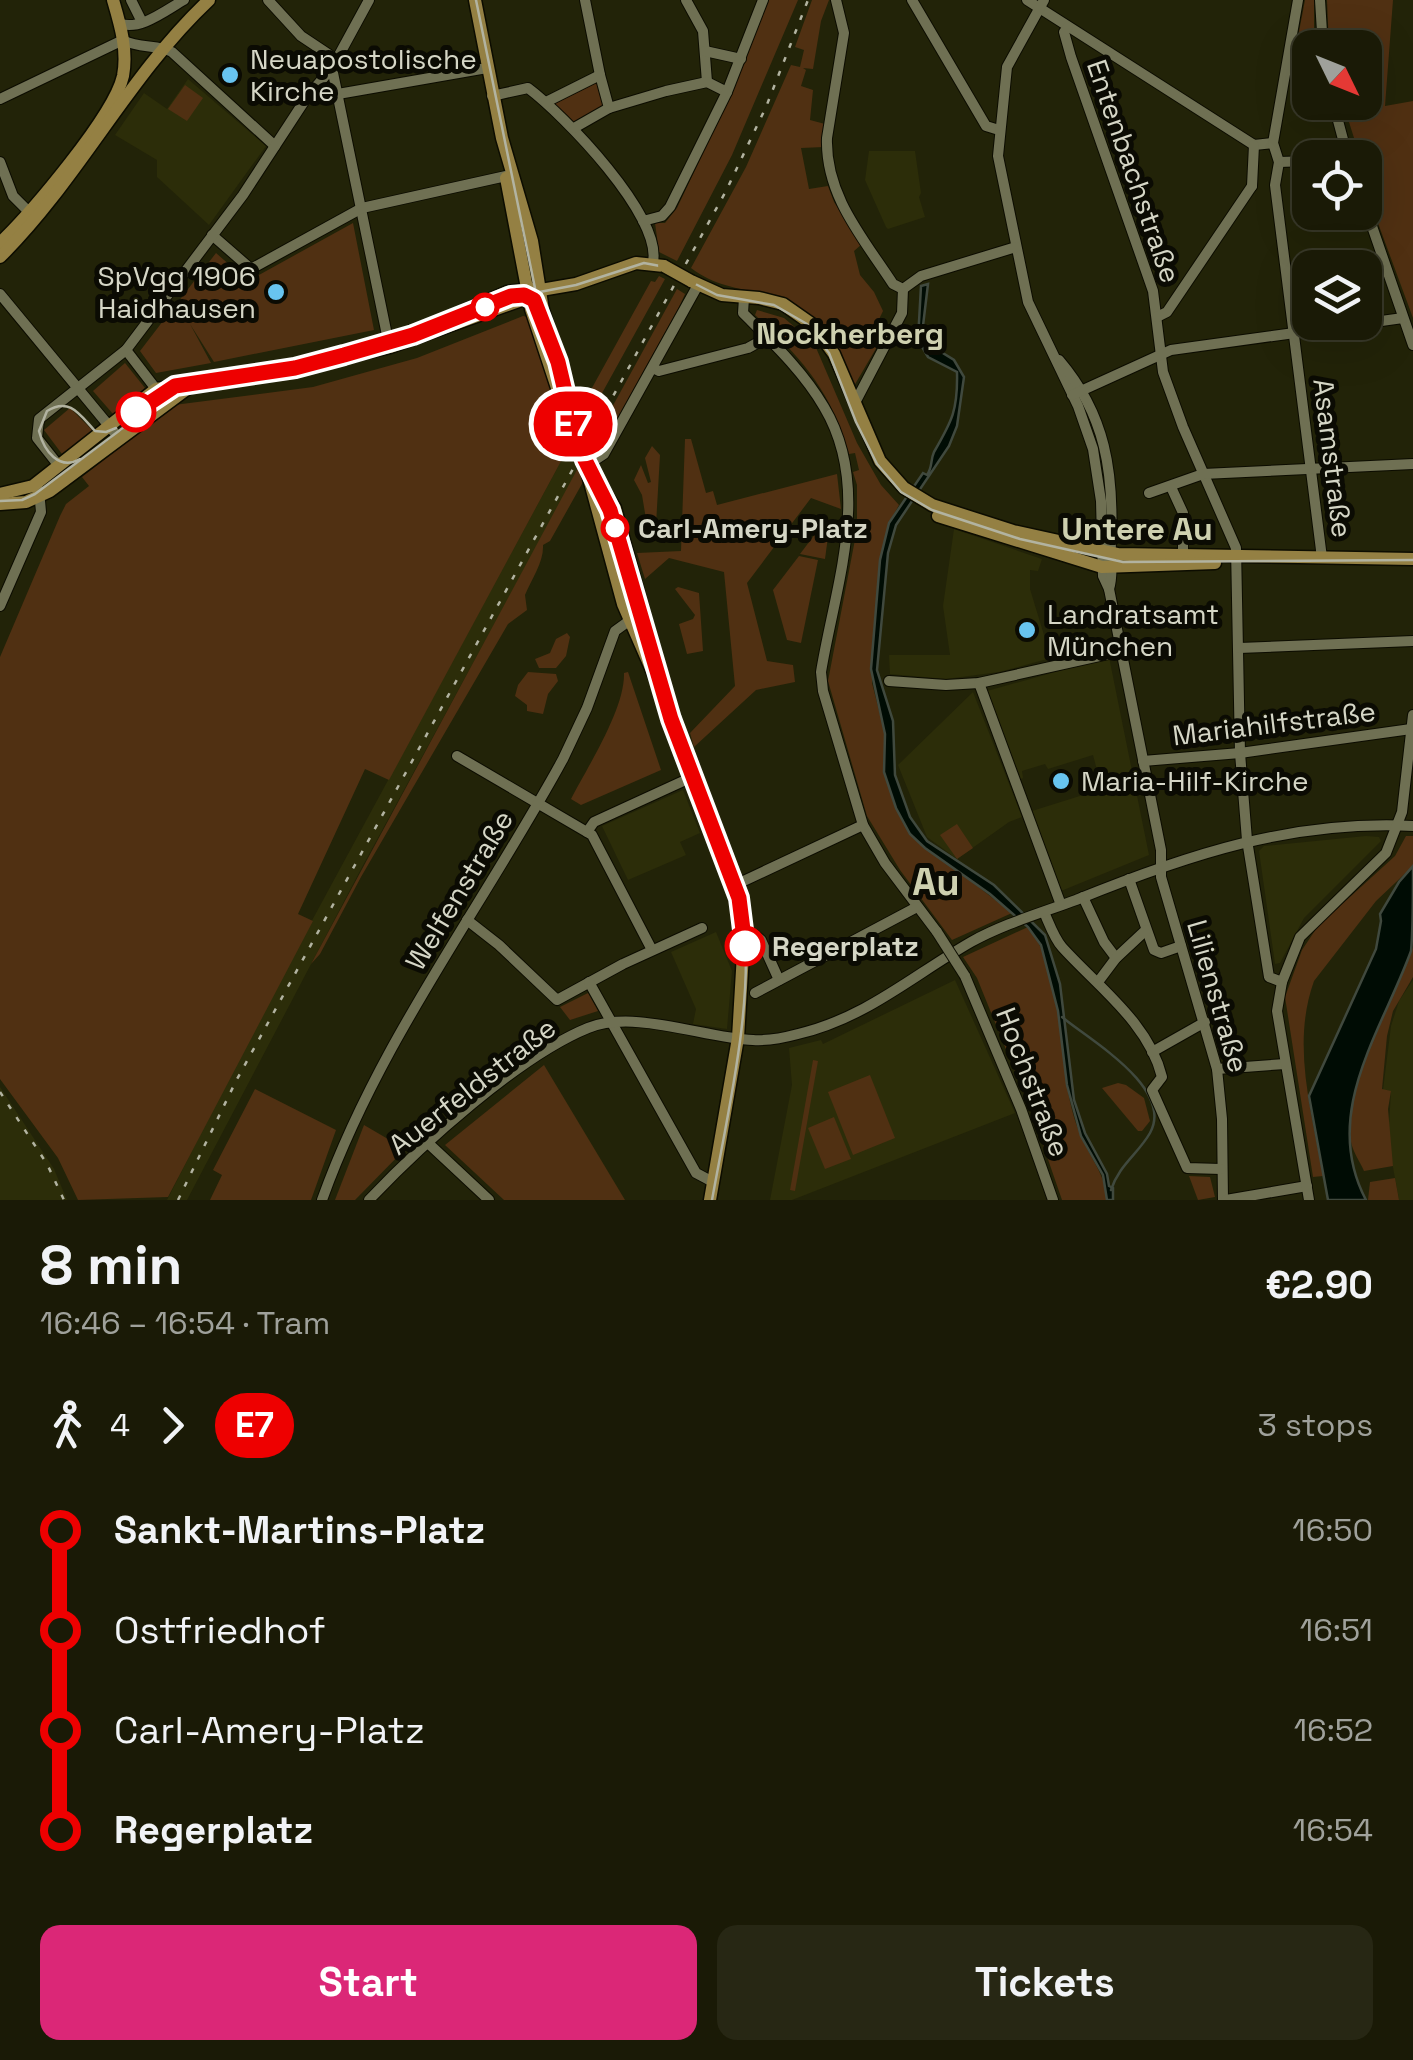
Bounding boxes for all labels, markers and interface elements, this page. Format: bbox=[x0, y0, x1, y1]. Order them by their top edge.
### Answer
north arrow bbox=[1292, 30, 1382, 120]
map controls bbox=[1292, 30, 1382, 340]
place label: Neuapostolische Kirche bbox=[250, 41, 477, 109]
street label: Entenbachstraße bbox=[1079, 55, 1189, 287]
marker: Neuapostolische Kirche bbox=[219, 64, 241, 86]
button: locate bbox=[1292, 140, 1382, 230]
button: layers bbox=[1292, 250, 1382, 340]
place label: SpVgg 1906 Haidhausen bbox=[97, 258, 256, 326]
marker: SpVgg 1906 Haidhausen bbox=[265, 281, 287, 303]
unlabelled marker bbox=[472, 294, 498, 320]
district label: Nockherberg bbox=[756, 314, 944, 353]
street label: Asamstraße bbox=[1305, 376, 1361, 540]
line badge: E7 bbox=[528, 392, 618, 456]
unlabelled marker bbox=[117, 393, 155, 431]
text: E7 bbox=[554, 402, 592, 446]
district label: Untere Au bbox=[1061, 509, 1213, 549]
place label: Carl-Amery-Platz bbox=[638, 510, 868, 546]
marker: Carl-Amery-Platz bbox=[602, 515, 628, 541]
place label: Landratsamt München bbox=[1047, 596, 1219, 664]
marker: Landratsamt München bbox=[1016, 619, 1038, 641]
street label: Mariahilfstraße bbox=[1170, 693, 1378, 753]
place label: Maria-Hilf-Kirche bbox=[1081, 763, 1308, 799]
marker: Maria-Hilf-Kirche bbox=[1050, 770, 1072, 792]
street label: Welfenstraße bbox=[397, 803, 521, 977]
district label: Au bbox=[912, 858, 960, 906]
street label: Lilienstraße bbox=[1179, 915, 1257, 1077]
marker: Regerplatz bbox=[726, 927, 764, 965]
place label: Regerplatz bbox=[772, 928, 919, 964]
street label: Hochstraße bbox=[988, 1002, 1078, 1162]
street label: Auerfeldstraße bbox=[381, 1009, 563, 1163]
text: 8 min bbox=[40, 1230, 182, 1300]
text: €2.90 bbox=[1265, 1261, 1373, 1309]
text: 16:46 – 16:54 · Tram bbox=[40, 1303, 330, 1343]
icon: walk bbox=[40, 1398, 95, 1453]
icon: forward bbox=[145, 1398, 200, 1453]
text: E7 bbox=[235, 1403, 274, 1447]
text: 4 bbox=[110, 1405, 130, 1445]
text: 3 stops bbox=[1258, 1405, 1373, 1445]
text: Sankt-Martins-Platz bbox=[114, 1506, 485, 1554]
text: 16:50 bbox=[1292, 1510, 1373, 1550]
text: Ostfriedhof bbox=[114, 1606, 326, 1654]
text: 16:51 bbox=[1300, 1610, 1373, 1650]
text: Carl-Amery-Platz bbox=[114, 1706, 425, 1754]
text: 16:52 bbox=[1294, 1710, 1373, 1750]
text: Regerplatz bbox=[114, 1806, 313, 1854]
text: 16:54 bbox=[1293, 1810, 1373, 1850]
button: Start bbox=[40, 1925, 697, 2040]
button: Tickets bbox=[717, 1925, 1373, 2040]

